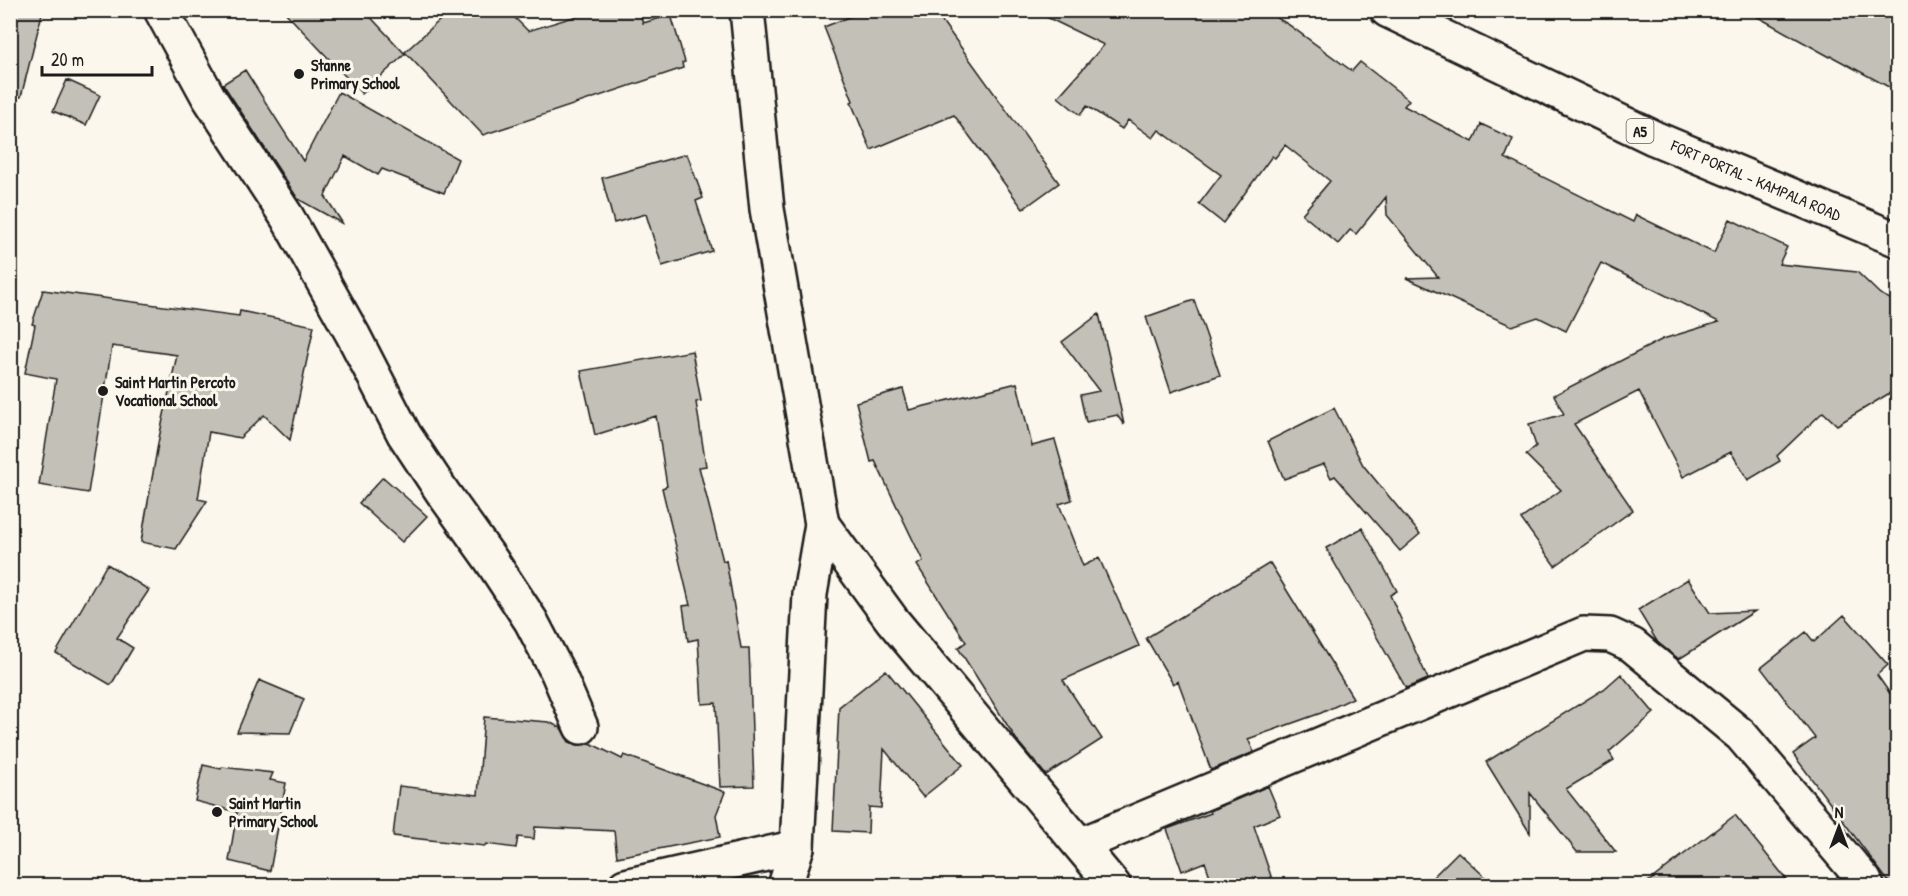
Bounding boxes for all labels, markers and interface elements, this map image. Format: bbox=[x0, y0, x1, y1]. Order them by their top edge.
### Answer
scale bar bbox=[42, 39, 152, 77]
text: 20 m bbox=[51, 47, 84, 72]
place label: Stanne Primary School bbox=[311, 54, 400, 95]
marker: Stanne Primary School bbox=[292, 67, 306, 81]
road number: A5 bbox=[1626, 119, 1654, 143]
street label: FORT PORTAL - KAMPALA ROAD bbox=[1667, 134, 1845, 226]
place label: Saint Martin Percoto Vocational School bbox=[115, 371, 236, 411]
marker: Saint Martin Percoto Vocational School bbox=[96, 384, 110, 398]
place label: Saint Martin Primary School bbox=[229, 792, 318, 833]
north arrow bbox=[1809, 797, 1869, 857]
text: N bbox=[1835, 801, 1844, 823]
marker: Saint Martin Primary School bbox=[210, 805, 224, 819]

